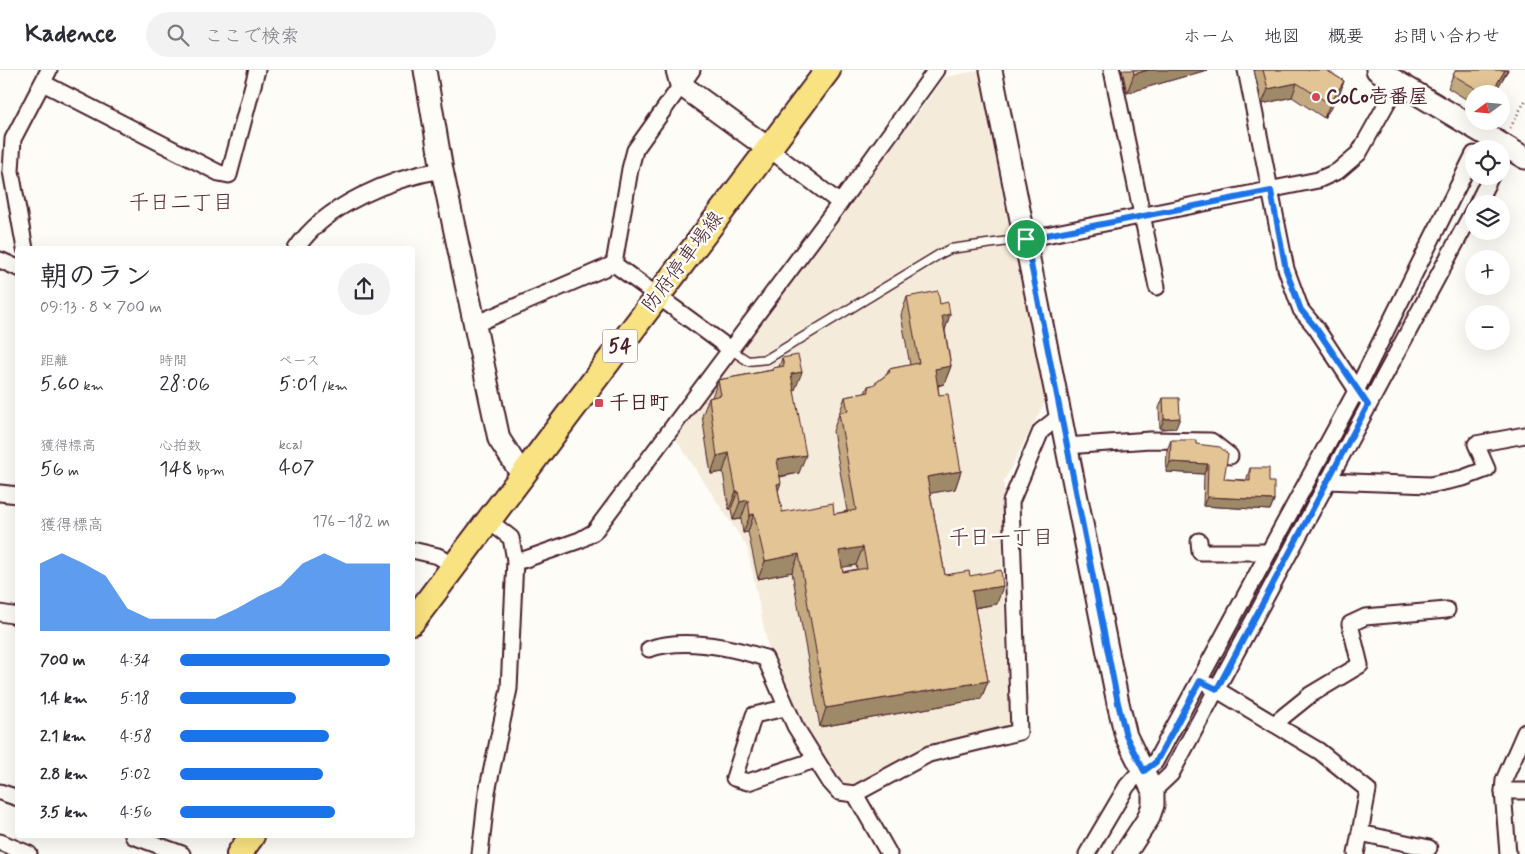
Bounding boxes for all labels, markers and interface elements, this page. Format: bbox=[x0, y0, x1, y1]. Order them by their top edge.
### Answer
search box bbox=[146, 12, 496, 57]
text: Kadence bbox=[25, 19, 116, 50]
icon: search bbox=[164, 21, 192, 49]
text: ここで検索 bbox=[204, 24, 299, 49]
text: ホーム bbox=[1183, 25, 1236, 49]
text: 地図 bbox=[1264, 25, 1300, 49]
text: 概要 bbox=[1328, 25, 1364, 49]
text: お問い合わせ bbox=[1392, 25, 1500, 49]
place label: CoCo壱番屋 bbox=[1326, 84, 1429, 111]
north arrow bbox=[1465, 85, 1510, 130]
map controls bbox=[1465, 85, 1510, 350]
marker: CoCo壱番屋 bbox=[1310, 91, 1322, 103]
button: locate bbox=[1465, 140, 1510, 185]
district label: 千日二丁目 bbox=[129, 189, 234, 217]
button: layers bbox=[1465, 195, 1510, 240]
street label: 防府停車場線 bbox=[636, 206, 730, 318]
pin bbox=[1005, 218, 1047, 260]
icon: arrive bbox=[1012, 225, 1040, 253]
button: + bbox=[1465, 250, 1510, 295]
text: 朝のラン bbox=[40, 259, 152, 296]
button: share bbox=[338, 263, 390, 315]
text: 09:13 · 8 × 700 m bbox=[40, 297, 162, 318]
button: − bbox=[1465, 305, 1510, 350]
road number: 54 bbox=[602, 330, 638, 362]
text: 距離 bbox=[40, 352, 68, 370]
text: 時間 bbox=[159, 352, 187, 370]
text: ペース bbox=[279, 352, 320, 370]
text: 5.60 bbox=[40, 370, 80, 398]
text: 28:06 bbox=[159, 370, 210, 398]
text: 5:01 bbox=[279, 370, 318, 398]
text: km bbox=[80, 377, 104, 395]
text: /km bbox=[318, 377, 348, 395]
place label: 千日町 bbox=[609, 390, 669, 417]
marker: 千日町 bbox=[593, 397, 605, 409]
text: kcal bbox=[279, 436, 302, 454]
text: 獲得標高 bbox=[40, 437, 96, 455]
text: 心拍数 bbox=[159, 437, 201, 455]
text: 407 bbox=[279, 454, 315, 482]
text: 56 bbox=[40, 455, 64, 483]
text: 148 bbox=[159, 455, 193, 483]
text: m bbox=[64, 462, 79, 480]
text: bpm bbox=[193, 462, 225, 480]
text: 176–182 m bbox=[312, 511, 390, 532]
text: 獲得標高 bbox=[40, 515, 104, 536]
district label: 千日一丁目 bbox=[949, 524, 1054, 552]
text: 700 m bbox=[40, 650, 86, 671]
text: 4:34 bbox=[120, 650, 151, 671]
text: 1.4 km bbox=[40, 688, 87, 709]
text: 5:18 bbox=[120, 688, 150, 709]
text: 2.1 km bbox=[40, 726, 86, 747]
text: 4:58 bbox=[120, 726, 152, 747]
text: 2.8 km bbox=[40, 764, 88, 785]
text: 5:02 bbox=[120, 764, 151, 785]
text: 3.5 km bbox=[40, 802, 88, 823]
text: 4:56 bbox=[120, 802, 152, 823]

